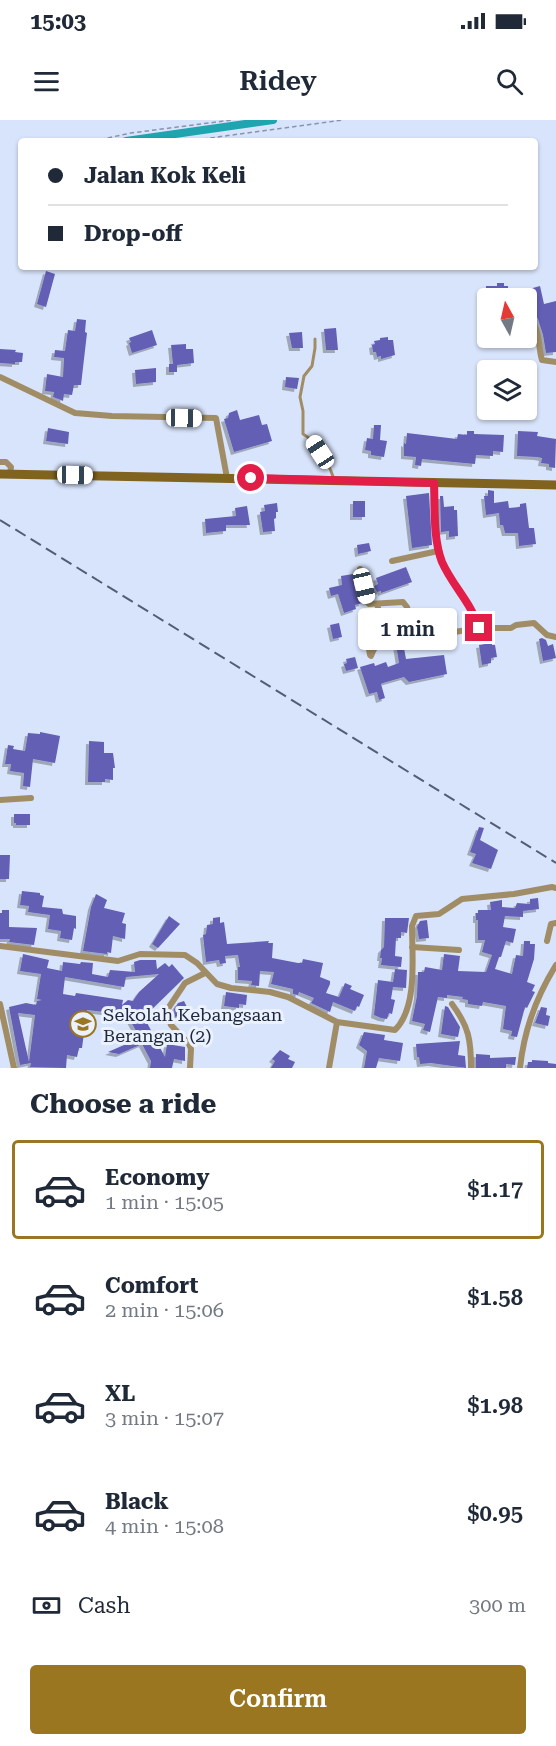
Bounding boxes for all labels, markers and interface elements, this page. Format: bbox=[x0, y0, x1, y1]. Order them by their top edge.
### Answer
text: 15:03 bbox=[30, 9, 86, 34]
icon: menu bbox=[30, 65, 63, 98]
text: Ridey bbox=[239, 65, 317, 97]
icon: search bbox=[493, 65, 526, 98]
text: Jalan Kok Keli bbox=[84, 163, 246, 188]
text: Drop-off bbox=[84, 221, 182, 246]
north arrow bbox=[477, 288, 537, 348]
map controls bbox=[477, 288, 537, 420]
button: layers bbox=[477, 360, 537, 420]
car bbox=[166, 409, 202, 427]
car bbox=[303, 432, 337, 472]
route start bbox=[237, 464, 264, 491]
car bbox=[57, 466, 93, 484]
car bbox=[351, 566, 377, 606]
callout: 1 min bbox=[359, 607, 458, 649]
route end bbox=[465, 614, 492, 641]
text: 1 min bbox=[380, 617, 435, 641]
place label: Sekolah Kebangsaan Berangan (2) bbox=[103, 1004, 283, 1046]
school or university icon: Sekolah Kebangsaan Berangan (2) bbox=[68, 1009, 98, 1039]
text: Choose a ride bbox=[30, 1088, 216, 1120]
icon: car bbox=[33, 1163, 87, 1217]
text: Economy bbox=[105, 1165, 209, 1190]
text: $1.17 bbox=[467, 1177, 523, 1202]
text: 1 min · 15:05 bbox=[105, 1190, 224, 1214]
icon: car bbox=[33, 1271, 87, 1325]
text: Comfort bbox=[105, 1273, 198, 1298]
text: $1.58 bbox=[467, 1285, 523, 1310]
text: 2 min · 15:06 bbox=[105, 1298, 224, 1322]
icon: car bbox=[33, 1379, 87, 1433]
text: XL bbox=[105, 1381, 135, 1406]
text: $1.98 bbox=[467, 1393, 523, 1418]
text: 3 min · 15:07 bbox=[105, 1406, 224, 1430]
icon: car bbox=[33, 1487, 87, 1541]
text: Black bbox=[105, 1489, 169, 1514]
text: $0.95 bbox=[467, 1501, 523, 1526]
text: 4 min · 15:08 bbox=[105, 1514, 224, 1538]
icon: cash bbox=[30, 1589, 63, 1622]
text: Cash bbox=[78, 1593, 130, 1618]
text: 300 m bbox=[469, 1593, 526, 1617]
button: Confirm bbox=[30, 1665, 526, 1734]

